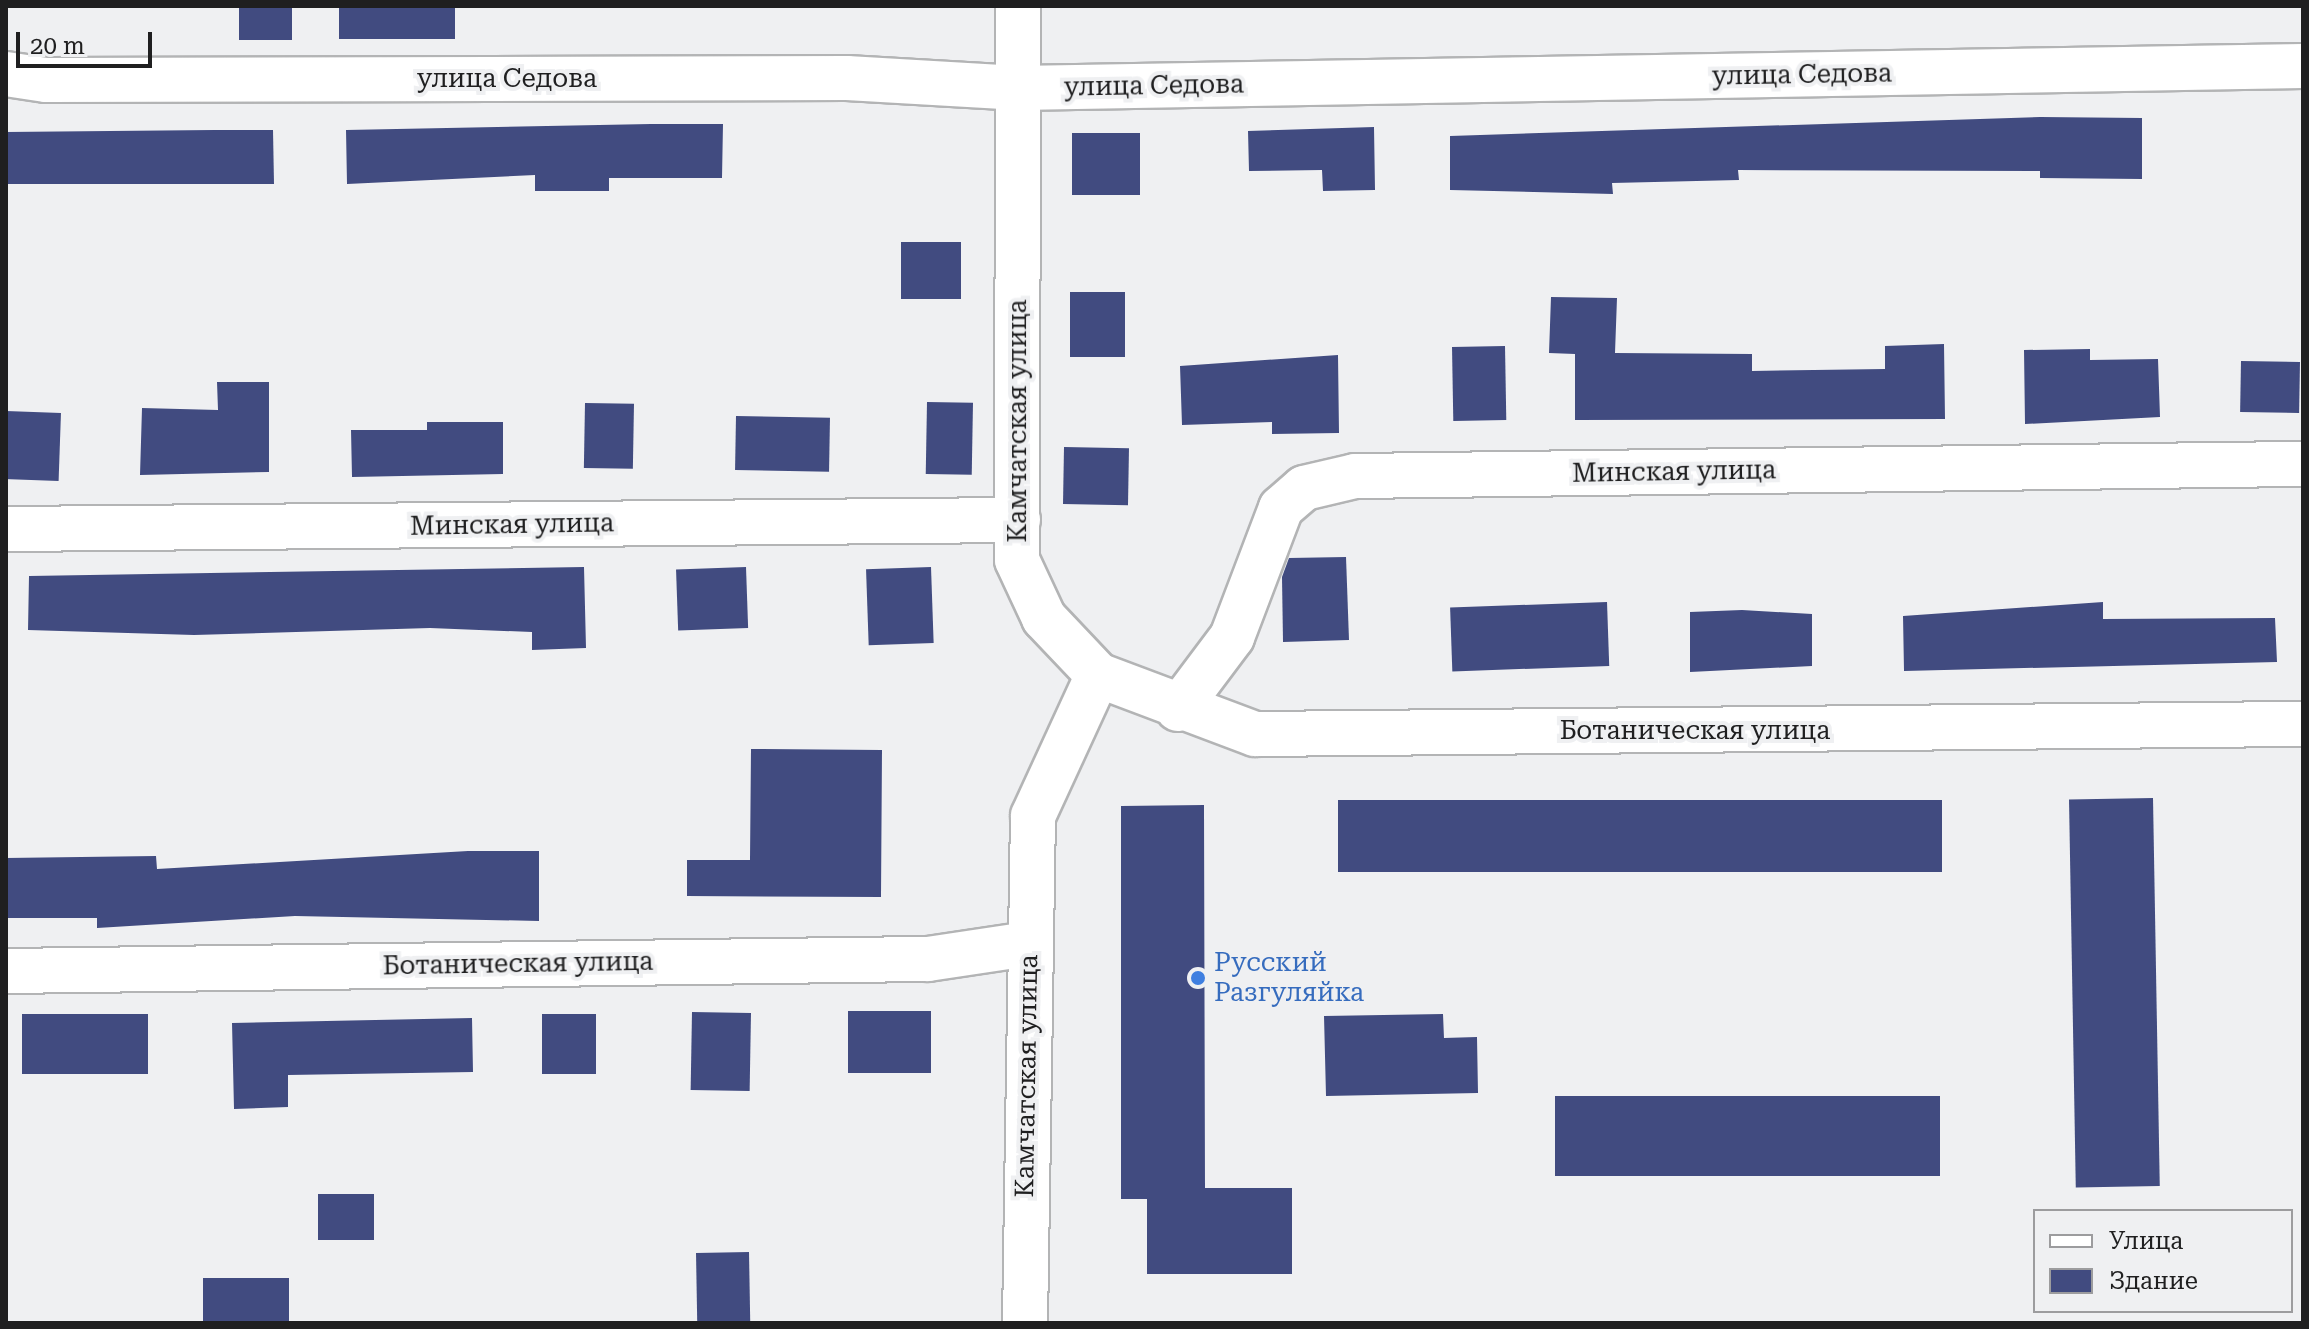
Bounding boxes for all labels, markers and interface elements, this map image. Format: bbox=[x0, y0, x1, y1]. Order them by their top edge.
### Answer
scale bar bbox=[20, 16, 156, 66]
text: 20 m bbox=[30, 32, 85, 60]
street label: улица Седова bbox=[1712, 58, 1892, 92]
street label: улица Седова bbox=[417, 63, 597, 95]
street label: улица Седова bbox=[1064, 69, 1244, 103]
street label: Камчатская улица bbox=[1002, 299, 1034, 543]
street label: Минская улица bbox=[1572, 455, 1776, 489]
street label: Минская улица bbox=[410, 508, 614, 542]
street label: Ботаническая улица bbox=[1560, 715, 1830, 747]
street label: Ботаническая улица bbox=[382, 946, 654, 982]
place label: Русский Разгуляйка bbox=[1214, 947, 1364, 1008]
street label: Камчатская улица bbox=[1009, 954, 1045, 1198]
marker: Русский Разгуляйка bbox=[1189, 969, 1207, 987]
legend bbox=[2033, 1209, 2293, 1313]
text: Улица bbox=[2109, 1227, 2183, 1255]
text: Здание bbox=[2109, 1267, 2198, 1295]

